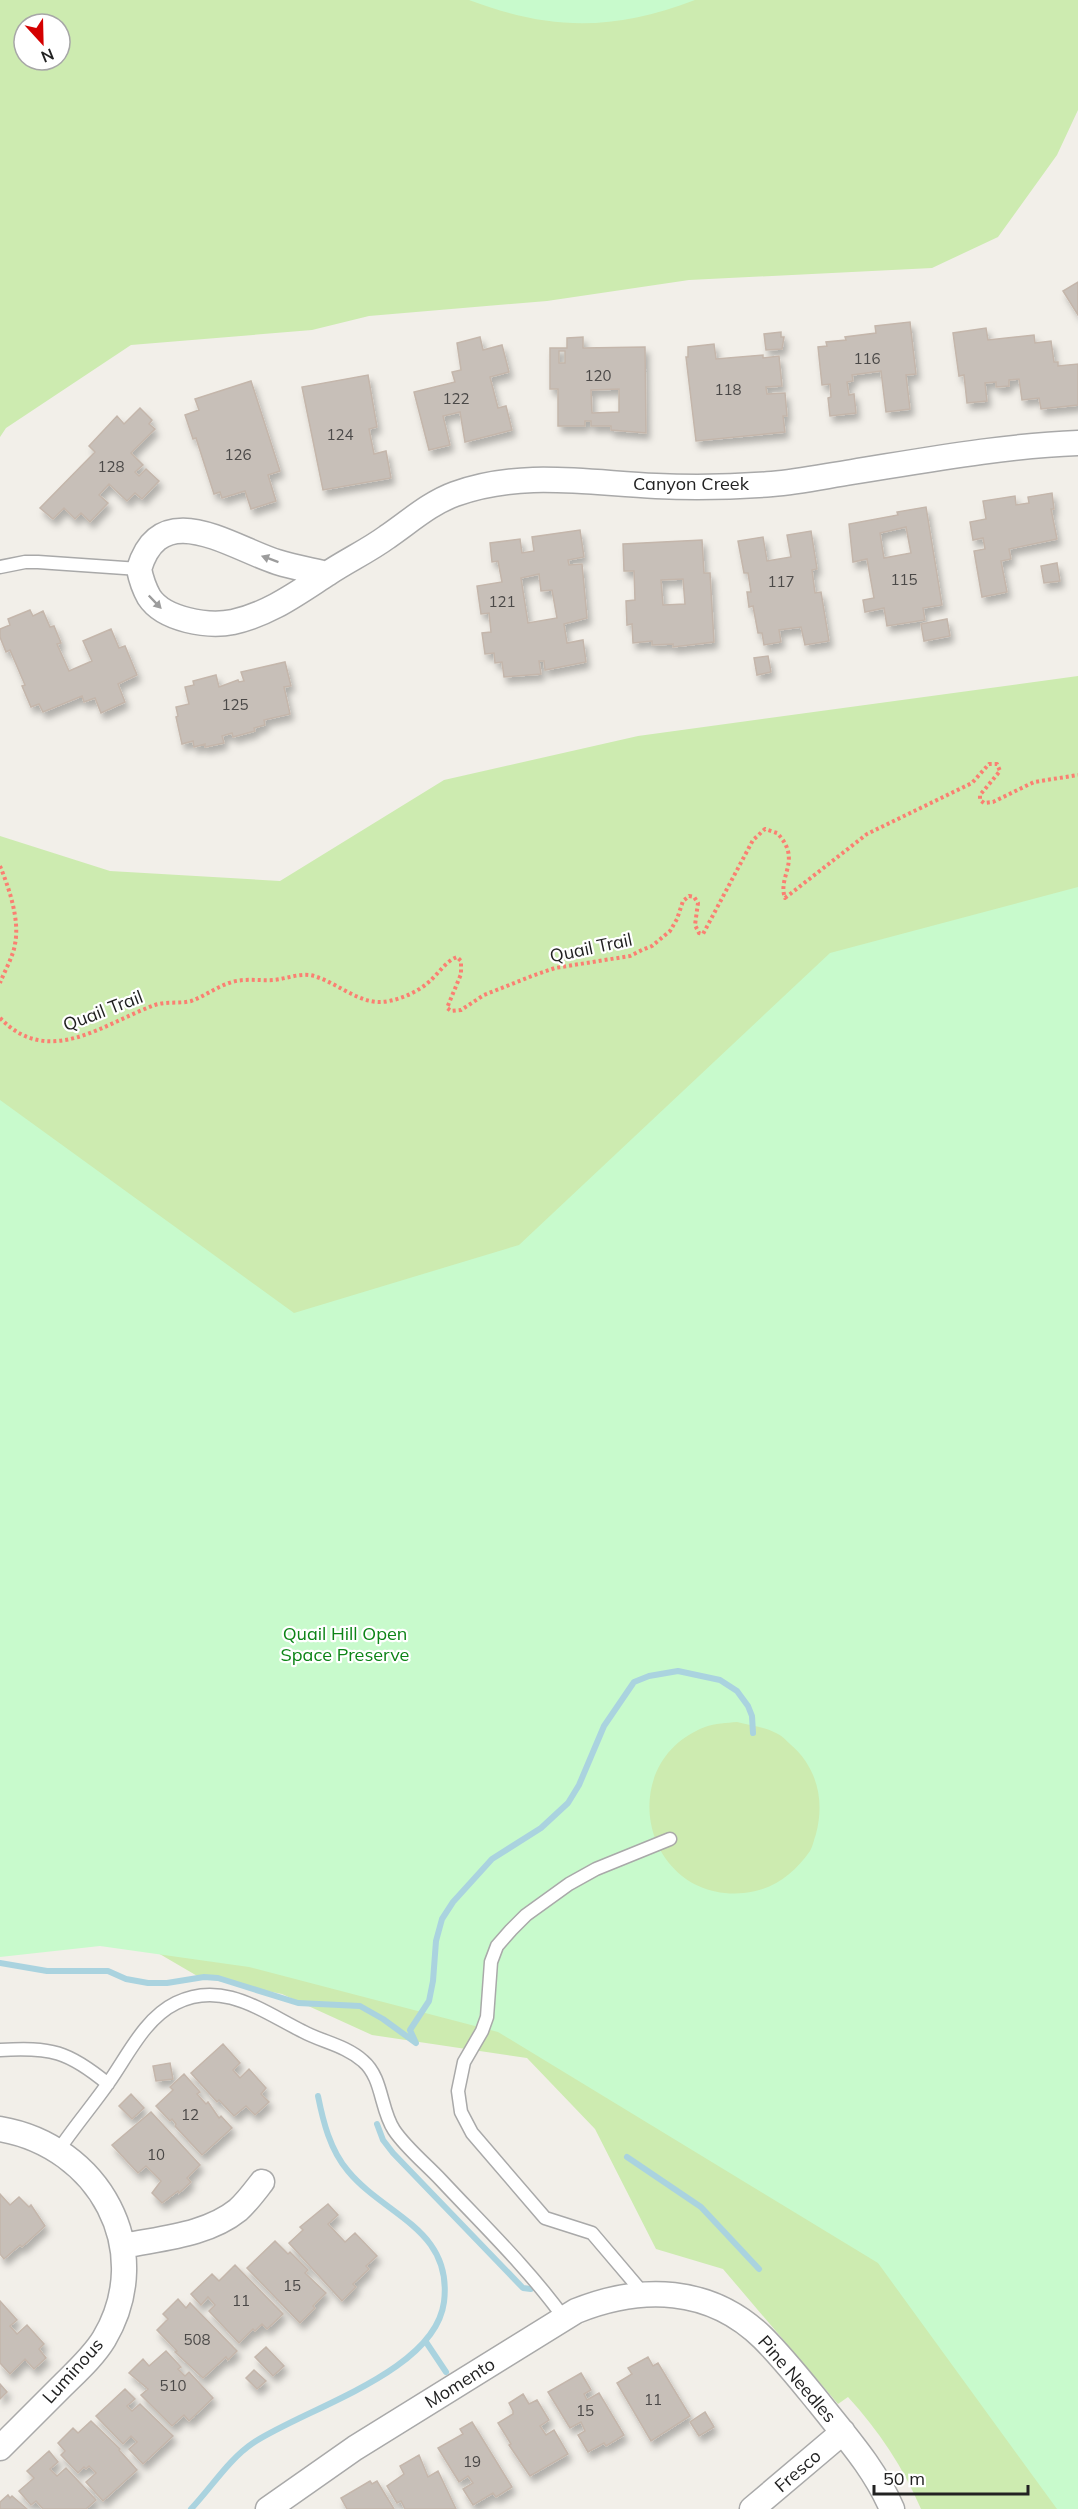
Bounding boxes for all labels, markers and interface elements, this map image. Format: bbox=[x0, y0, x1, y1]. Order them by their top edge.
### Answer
north arrow bbox=[12, 12, 72, 72]
text: N bbox=[38, 44, 57, 67]
house number: 116 bbox=[853, 349, 881, 368]
house number: 120 bbox=[584, 366, 612, 385]
house number: 118 bbox=[714, 380, 742, 399]
house number: 122 bbox=[442, 389, 470, 408]
house number: 124 bbox=[326, 425, 354, 444]
house number: 126 bbox=[224, 445, 252, 464]
house number: 128 bbox=[97, 457, 125, 476]
street label: Canyon Creek bbox=[633, 472, 750, 495]
one-way arrow bbox=[261, 553, 279, 563]
house number: 115 bbox=[890, 570, 918, 589]
house number: 117 bbox=[767, 572, 795, 591]
house number: 121 bbox=[488, 592, 516, 611]
one-way arrow bbox=[148, 594, 162, 609]
house number: 125 bbox=[221, 695, 249, 714]
street label: Quail Trail bbox=[548, 928, 634, 967]
street label: Quail Trail bbox=[60, 985, 146, 1036]
park label: Quail Hill Open Space Preserve bbox=[281, 1622, 409, 1666]
house number: 12 bbox=[181, 2105, 199, 2124]
house number: 10 bbox=[147, 2145, 165, 2164]
house number: 15 bbox=[283, 2276, 301, 2295]
house number: 11 bbox=[232, 2291, 250, 2310]
house number: 508 bbox=[183, 2330, 211, 2349]
street label: Pine Needles bbox=[753, 2330, 841, 2427]
street label: Luminous bbox=[37, 2333, 108, 2408]
street label: Momento bbox=[420, 2352, 499, 2413]
house number: 510 bbox=[159, 2376, 187, 2395]
house number: 11 bbox=[644, 2390, 662, 2409]
house number: 15 bbox=[576, 2401, 594, 2420]
street label: Fresco bbox=[770, 2444, 826, 2497]
house number: 19 bbox=[463, 2452, 481, 2471]
scale bar bbox=[874, 2458, 1028, 2496]
text: 50 m bbox=[883, 2467, 925, 2490]

